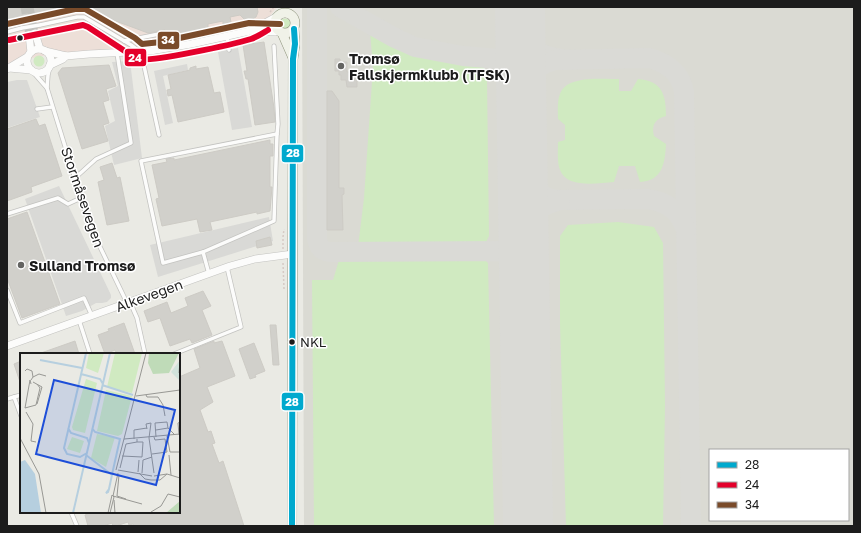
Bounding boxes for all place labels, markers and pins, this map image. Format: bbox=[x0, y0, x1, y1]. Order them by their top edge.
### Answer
unlabelled marker bbox=[15, 33, 25, 43]
place label: Tromsø Fallskjermklubb (TFSK) bbox=[349, 50, 510, 83]
marker: Tromsø Fallskjermklubb (TFSK) bbox=[336, 61, 346, 71]
place label: Sulland Tromsø bbox=[29, 257, 135, 274]
marker: Sulland Tromsø bbox=[16, 260, 26, 270]
place label: NKL bbox=[300, 334, 327, 350]
marker: NKL bbox=[287, 337, 297, 347]

